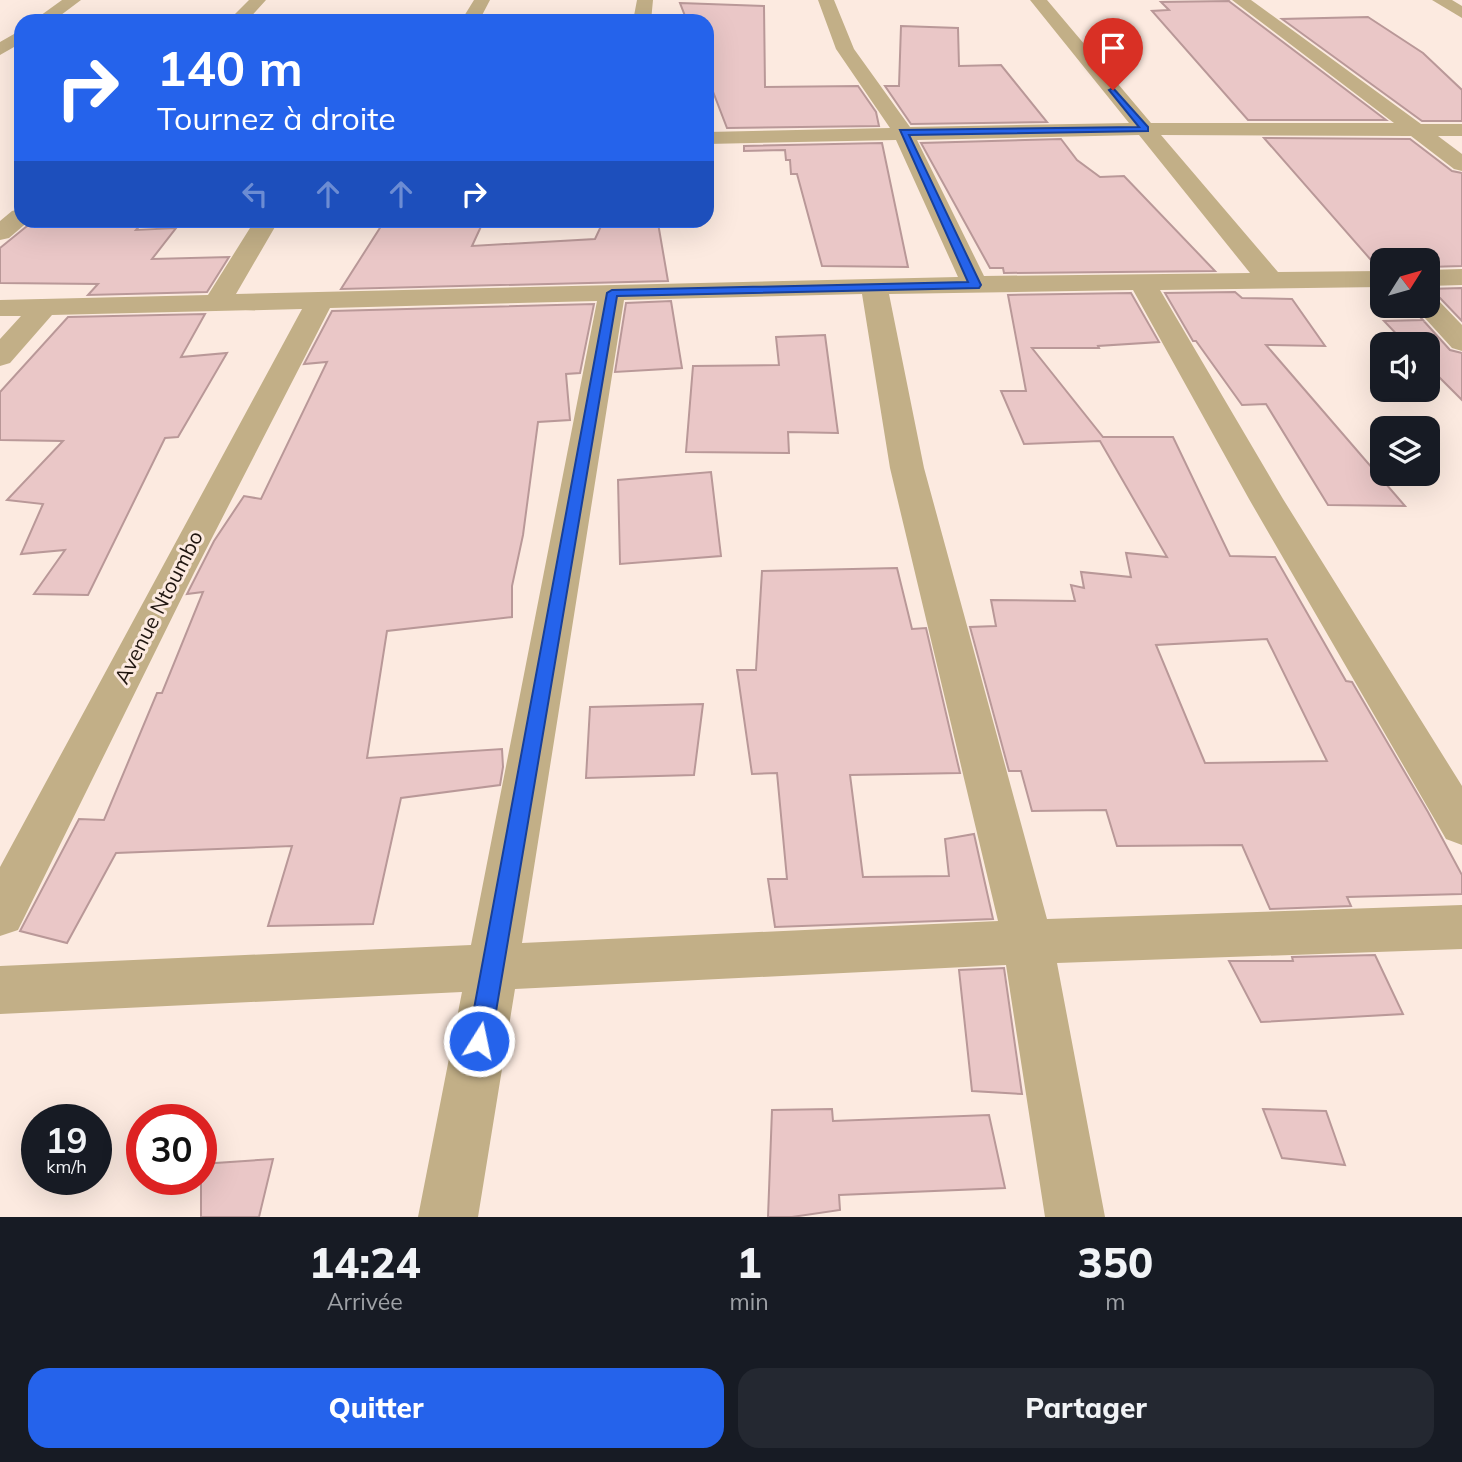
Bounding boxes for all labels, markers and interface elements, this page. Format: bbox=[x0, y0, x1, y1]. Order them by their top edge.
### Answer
pin bbox=[1083, 18, 1143, 90]
icon: arrive bbox=[1094, 29, 1132, 67]
text: 140 m bbox=[157, 37, 303, 98]
icon: right bbox=[42, 42, 133, 133]
text: Tournez à droite bbox=[157, 98, 396, 138]
icon: left bbox=[236, 175, 274, 213]
icon: ahead bbox=[309, 175, 347, 213]
icon: ahead bbox=[382, 175, 420, 213]
icon: right bbox=[455, 175, 493, 213]
north arrow bbox=[1370, 248, 1440, 318]
map controls bbox=[1370, 248, 1440, 486]
button: sound bbox=[1370, 332, 1440, 402]
button: layers bbox=[1370, 416, 1440, 486]
street label: Avenue Ntoumbo bbox=[108, 526, 208, 688]
position arrow bbox=[442, 1004, 516, 1078]
speed limit sign: 30 bbox=[126, 1104, 217, 1195]
text: 19 bbox=[45, 1118, 88, 1162]
text: km/h bbox=[46, 1155, 87, 1178]
text: 14:24 bbox=[309, 1236, 421, 1289]
text: 1 bbox=[736, 1236, 762, 1289]
text: 350 bbox=[1078, 1236, 1153, 1289]
text: Arrivée bbox=[327, 1287, 403, 1316]
text: min bbox=[729, 1287, 769, 1316]
text: m bbox=[1105, 1287, 1125, 1316]
button: Quitter bbox=[28, 1368, 724, 1448]
button: Partager bbox=[738, 1368, 1434, 1448]

